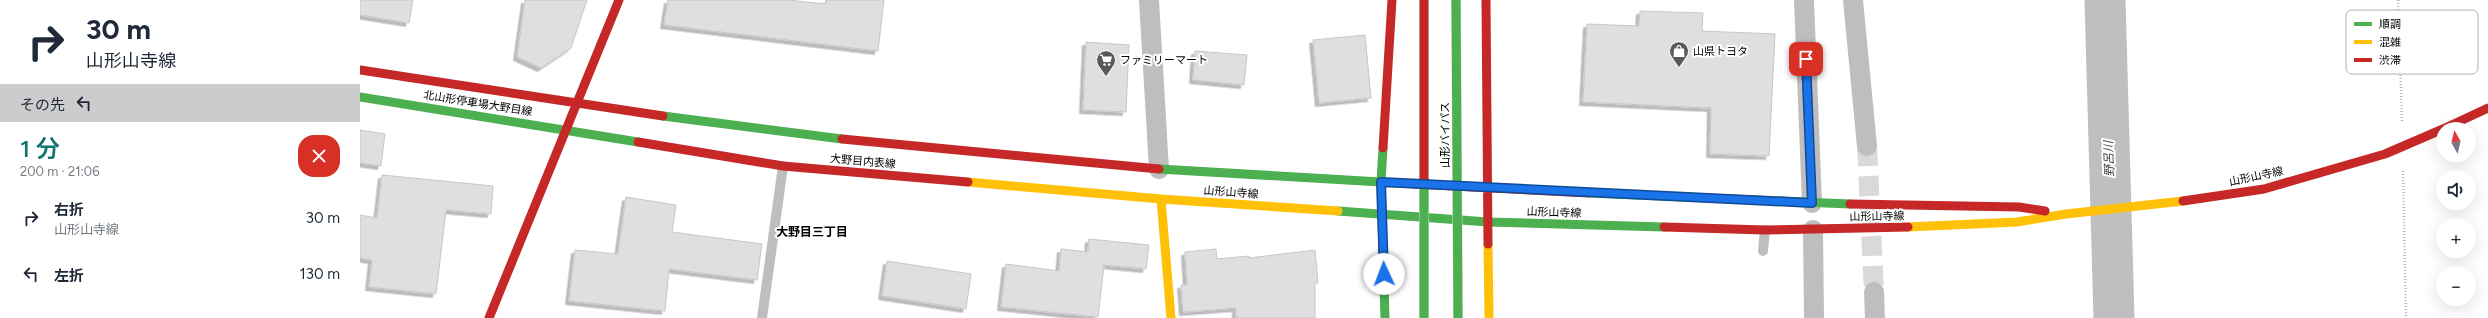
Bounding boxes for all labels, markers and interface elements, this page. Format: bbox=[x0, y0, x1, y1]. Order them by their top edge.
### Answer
legend bbox=[2346, 10, 2478, 74]
text: 30 m bbox=[86, 12, 151, 46]
icon: right bbox=[20, 16, 72, 68]
text: 順調 bbox=[2379, 18, 2401, 31]
text: 混雑 bbox=[2379, 36, 2401, 49]
shop icon: 山県トヨタ bbox=[1668, 40, 1690, 68]
pin bbox=[1789, 42, 1823, 76]
place label: 山県トヨタ bbox=[1693, 45, 1748, 58]
icon: arrive bbox=[1795, 48, 1817, 70]
supermarket icon: ファミリーマート bbox=[1095, 49, 1117, 77]
text: 山形山寺線 bbox=[86, 50, 176, 72]
place label: ファミリーマート bbox=[1120, 54, 1208, 67]
text: 渋滞 bbox=[2379, 54, 2401, 67]
street label: 北山形停車場大野目線 bbox=[423, 88, 533, 119]
icon: left bbox=[73, 92, 95, 114]
text: その先 bbox=[20, 96, 65, 114]
street label: 山形バイパス bbox=[1439, 102, 1452, 168]
north arrow bbox=[2436, 122, 2476, 162]
map controls bbox=[2436, 122, 2476, 306]
text: 1 分 bbox=[20, 134, 60, 163]
button: close bbox=[298, 135, 340, 177]
water label: 野呂川 bbox=[2101, 139, 2117, 177]
street label: 大野目内表線 bbox=[830, 152, 896, 171]
text: 200 m · 21:06 bbox=[20, 164, 100, 179]
street label: 山形山寺線 bbox=[2228, 164, 2284, 189]
button: sound bbox=[2436, 170, 2476, 210]
street label: 山形山寺線 bbox=[1203, 184, 1259, 201]
text: 右折 bbox=[54, 201, 84, 219]
street label: 山形山寺線 bbox=[1526, 205, 1582, 220]
icon: right bbox=[20, 207, 42, 229]
text: 30 m bbox=[306, 209, 340, 227]
street label: 山形山寺線 bbox=[1849, 210, 1905, 223]
button: + bbox=[2436, 218, 2476, 258]
text: 山形山寺線 bbox=[54, 222, 119, 237]
district label: 大野目三丁目 bbox=[776, 225, 848, 239]
position arrow bbox=[1363, 253, 1405, 295]
icon: left bbox=[20, 263, 42, 285]
text: 130 m bbox=[300, 265, 340, 283]
button: − bbox=[2436, 266, 2476, 306]
text: 左折 bbox=[54, 267, 84, 285]

